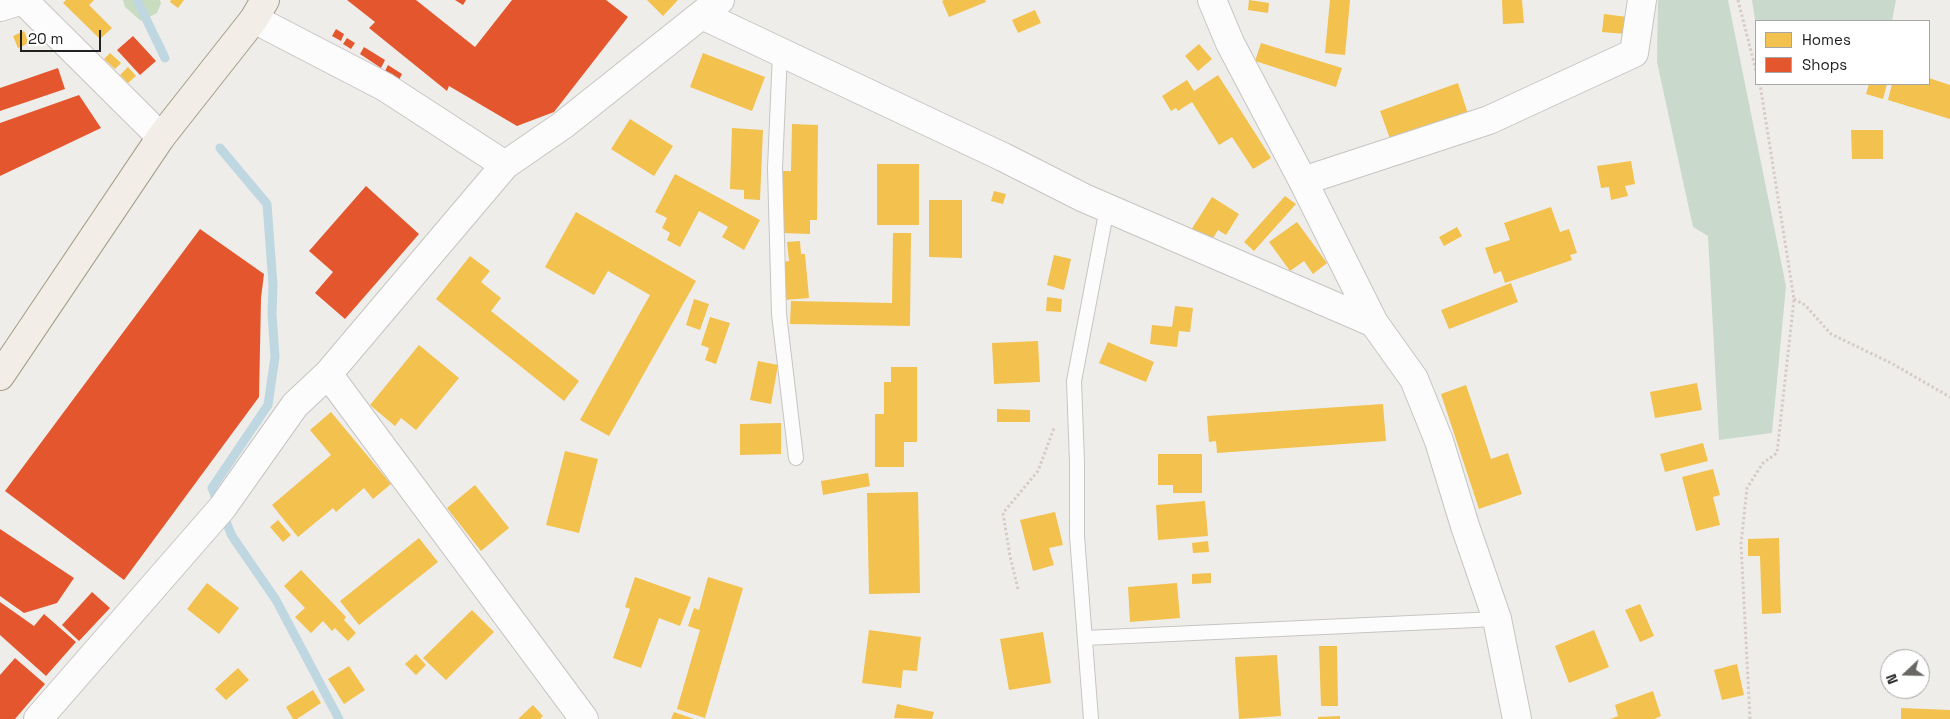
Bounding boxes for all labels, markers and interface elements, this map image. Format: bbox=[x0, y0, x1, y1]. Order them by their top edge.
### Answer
scale bar bbox=[22, 20, 104, 52]
legend bbox=[1755, 20, 1930, 85]
text: 20 m bbox=[28, 29, 63, 48]
text: Homes bbox=[1802, 30, 1851, 49]
text: Shops bbox=[1802, 55, 1847, 74]
north arrow bbox=[1880, 649, 1930, 699]
text: N bbox=[1882, 671, 1902, 687]

